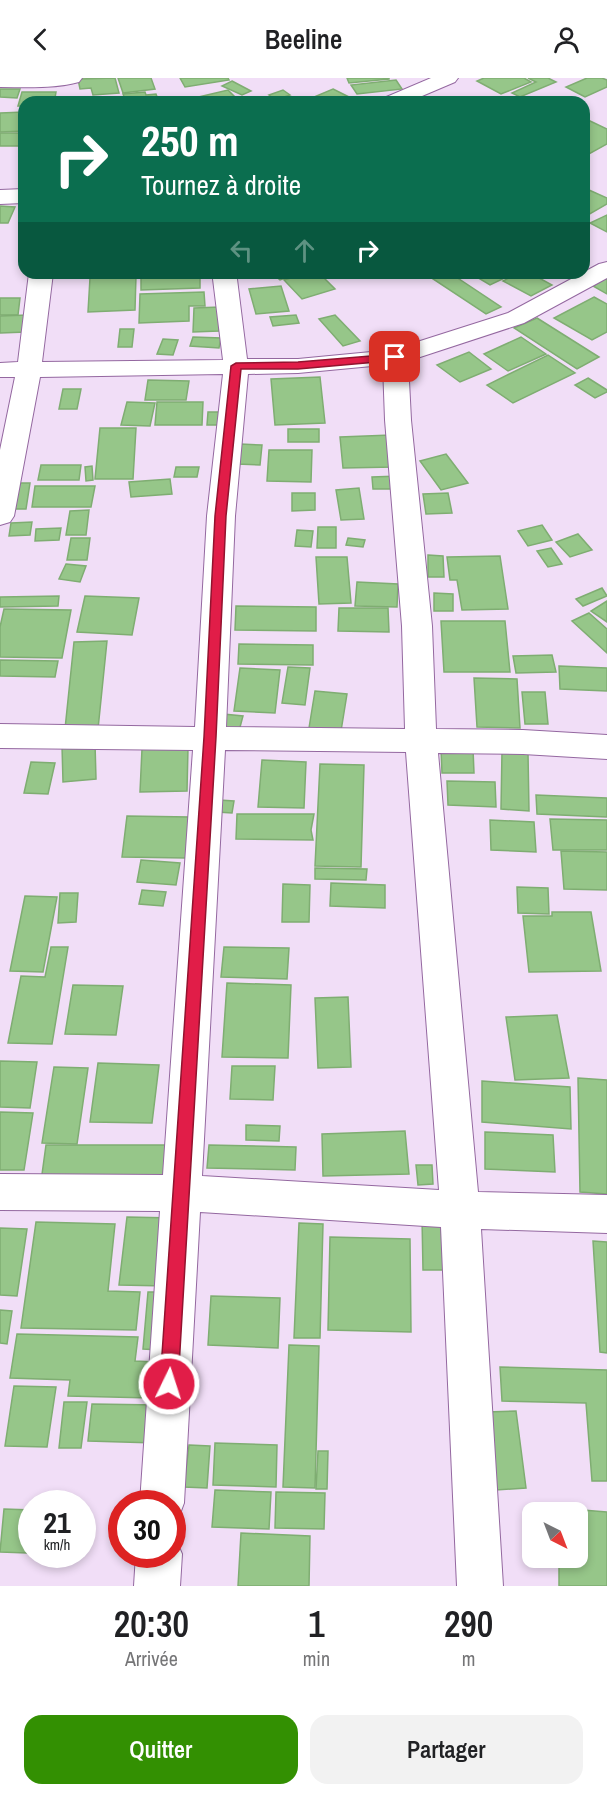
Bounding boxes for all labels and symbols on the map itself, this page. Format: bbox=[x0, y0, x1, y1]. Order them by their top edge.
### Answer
pin bbox=[369, 331, 420, 382]
position arrow bbox=[137, 1352, 201, 1416]
speed limit sign: 30 bbox=[108, 1490, 186, 1568]
north arrow bbox=[522, 1502, 588, 1568]

